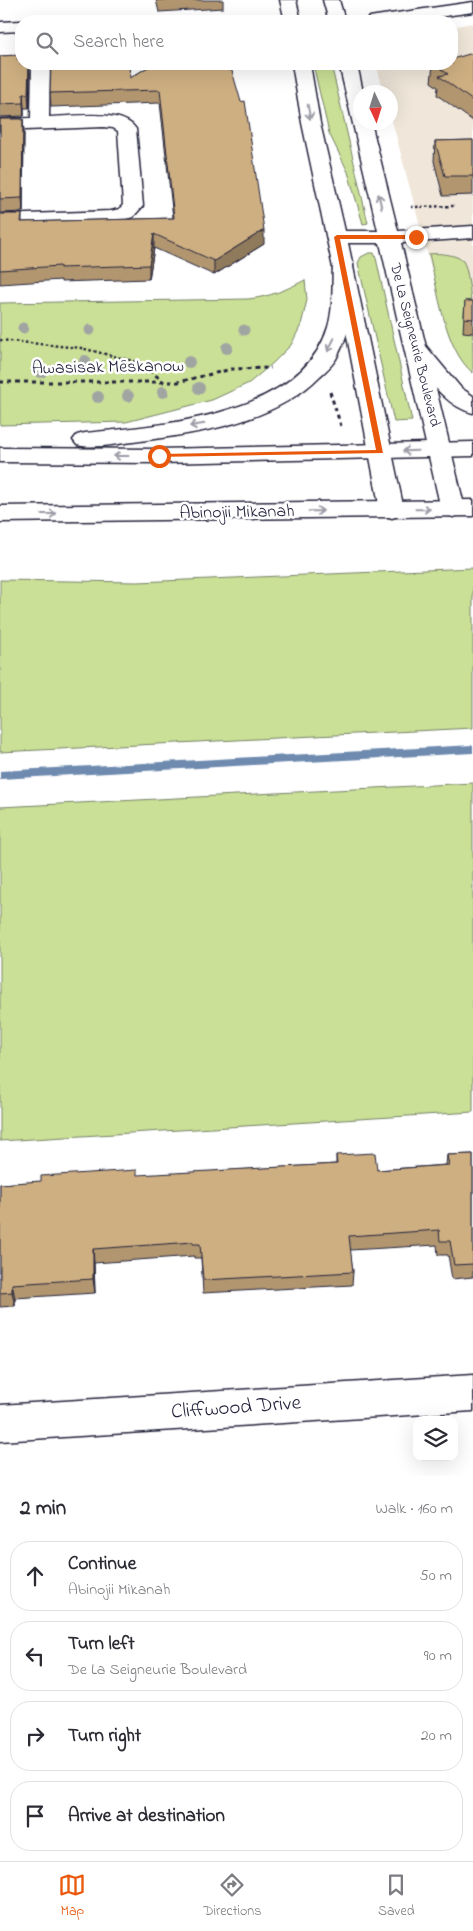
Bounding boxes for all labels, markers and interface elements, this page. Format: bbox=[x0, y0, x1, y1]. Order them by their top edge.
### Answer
search box bbox=[15, 15, 458, 70]
icon: search bbox=[33, 29, 61, 57]
text: Search here bbox=[73, 29, 164, 56]
north arrow bbox=[353, 85, 398, 130]
one-way arrow bbox=[304, 103, 314, 119]
one-way arrow bbox=[375, 194, 384, 210]
route end bbox=[405, 226, 428, 249]
street label: De La Seigneurie Boulevard bbox=[383, 260, 446, 430]
one-way arrow bbox=[326, 337, 336, 352]
street label: Awasisak Mēskanow bbox=[32, 354, 184, 382]
one-way arrow bbox=[189, 420, 205, 430]
route start bbox=[148, 445, 171, 468]
one-way arrow bbox=[402, 446, 418, 456]
one-way arrow bbox=[114, 451, 130, 461]
street label: Abinojii Mikanah bbox=[179, 499, 295, 527]
one-way arrow bbox=[414, 504, 430, 514]
one-way arrow bbox=[308, 507, 324, 516]
one-way arrow bbox=[40, 509, 56, 519]
street label: Cliffwood Drive bbox=[170, 1388, 303, 1428]
map controls bbox=[413, 1416, 458, 1461]
button: layers bbox=[413, 1416, 458, 1461]
text: 2 min bbox=[20, 1494, 66, 1524]
text: Walk · 160 m bbox=[375, 1497, 453, 1521]
text: Continue bbox=[68, 1551, 136, 1578]
icon: ahead bbox=[21, 1562, 49, 1590]
text: 50 m bbox=[420, 1564, 452, 1588]
text: Abinojii Mikanah bbox=[68, 1578, 170, 1602]
text: Turn left bbox=[68, 1631, 135, 1658]
icon: left bbox=[21, 1642, 49, 1670]
text: 90 m bbox=[424, 1644, 452, 1668]
text: De La Seigneurie Boulevard bbox=[68, 1658, 247, 1682]
icon: right bbox=[21, 1722, 49, 1750]
text: Turn right bbox=[68, 1723, 141, 1750]
text: 20 m bbox=[421, 1724, 452, 1748]
icon: arrive bbox=[21, 1802, 49, 1830]
text: Arrive at destination bbox=[68, 1803, 225, 1830]
tab: Map bbox=[58, 1871, 86, 1922]
tab: Directions bbox=[203, 1871, 261, 1922]
tab: Saved bbox=[378, 1871, 415, 1922]

